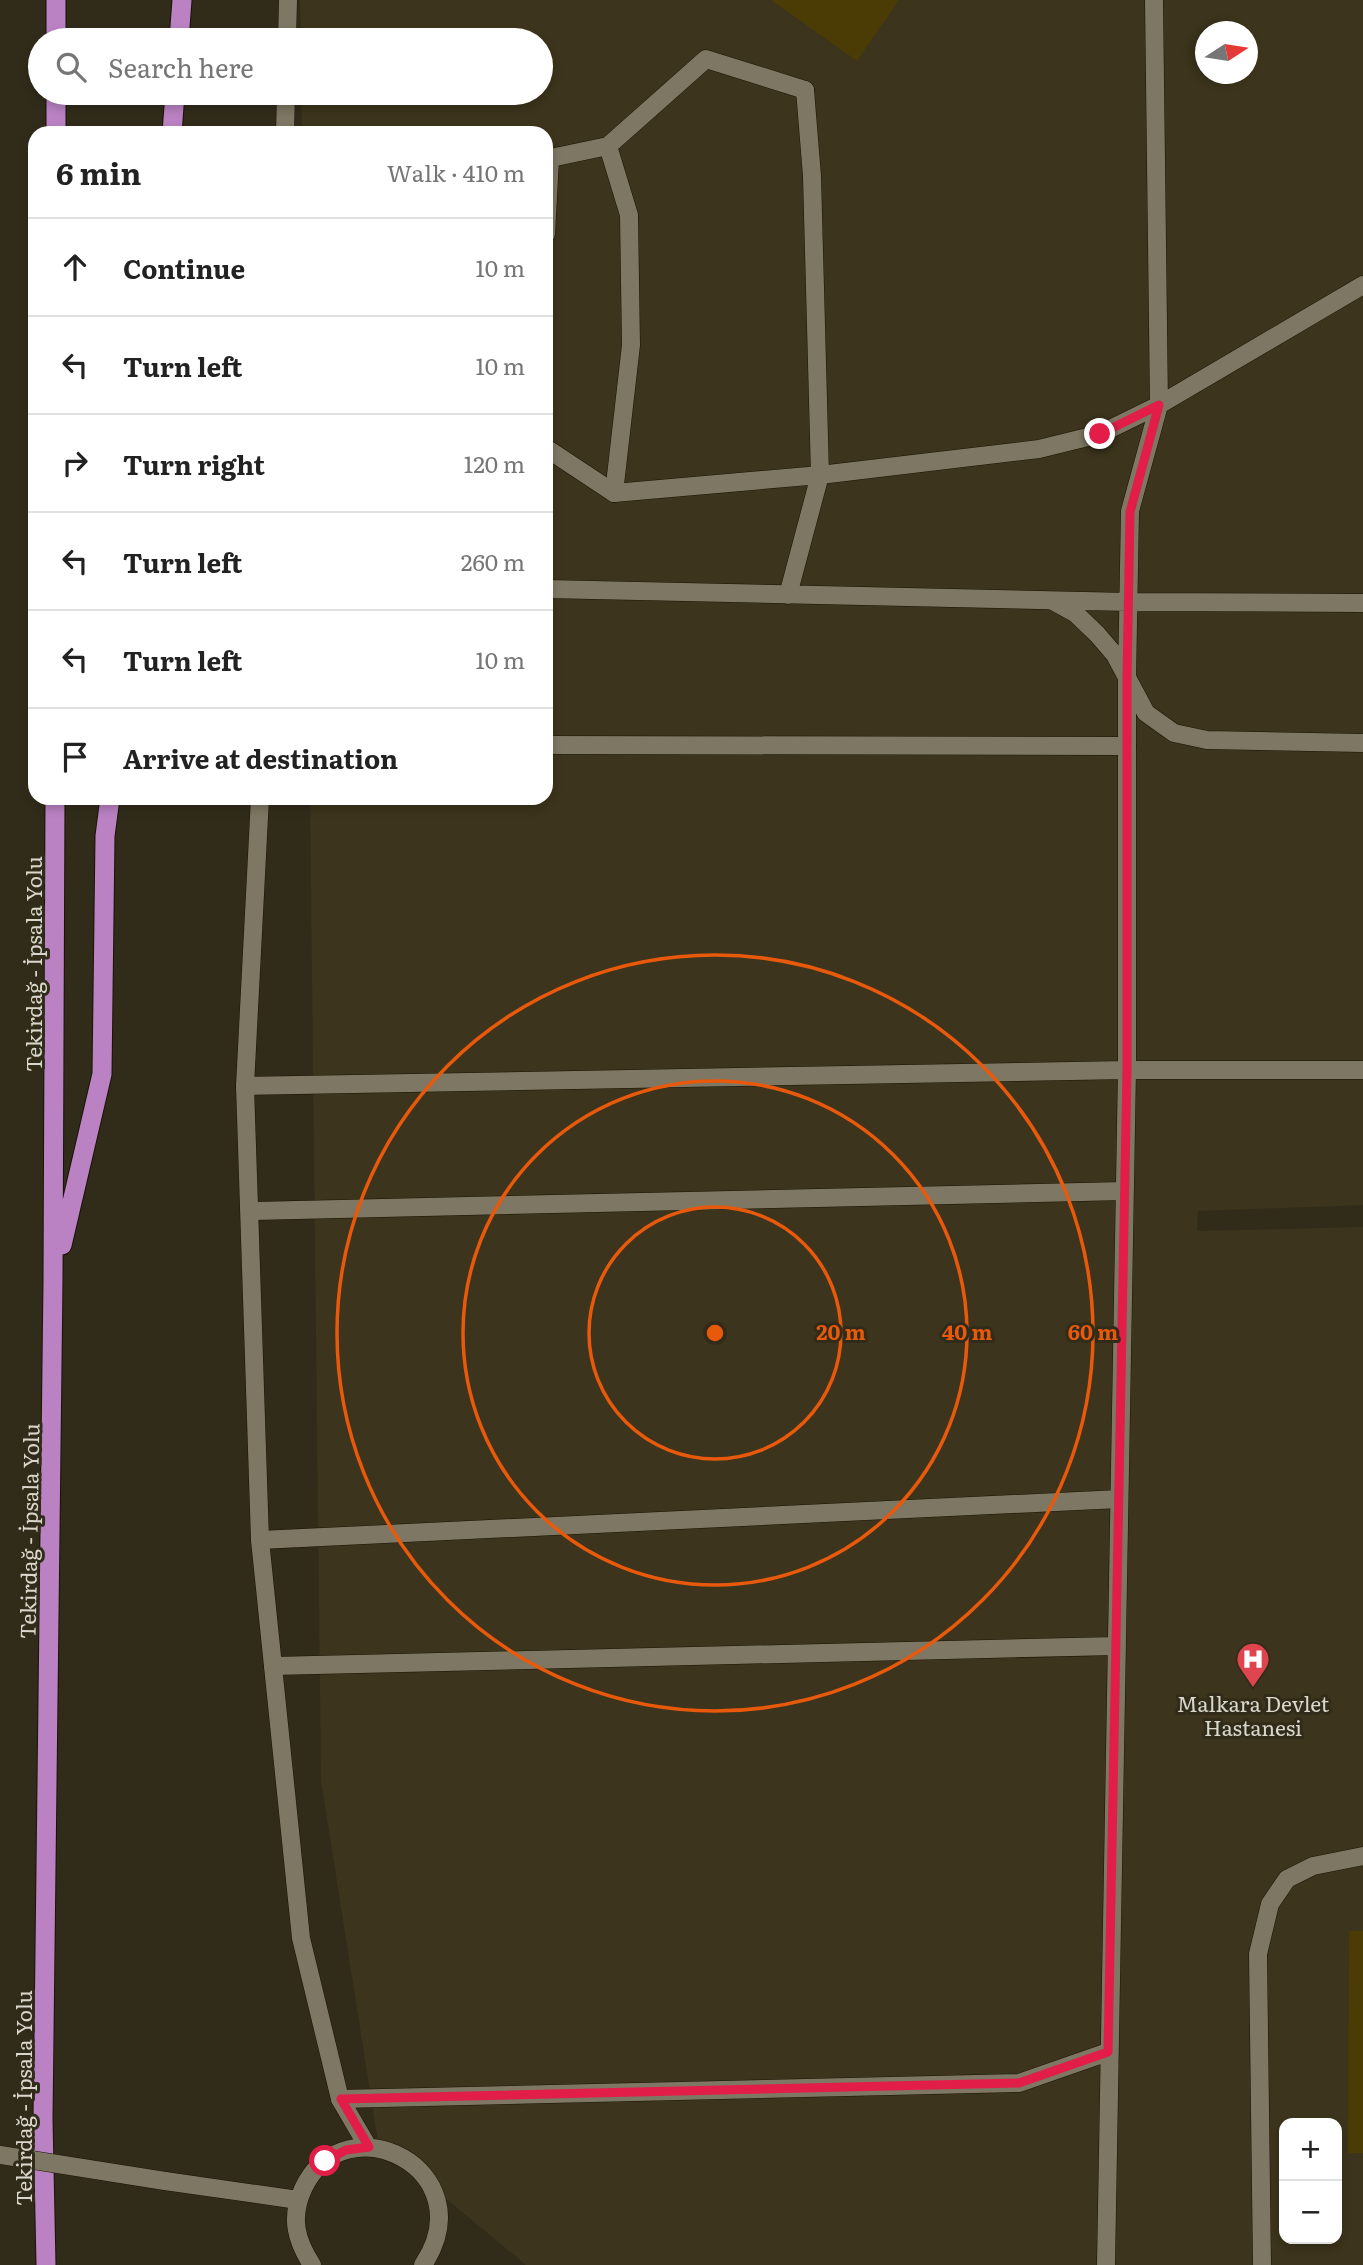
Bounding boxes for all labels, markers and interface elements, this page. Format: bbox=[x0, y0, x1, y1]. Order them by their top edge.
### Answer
north arrow bbox=[1195, 21, 1258, 84]
search box bbox=[28, 28, 553, 105]
text: Search here bbox=[108, 47, 254, 86]
icon: search bbox=[52, 48, 90, 86]
text: 6 min bbox=[56, 150, 141, 194]
text: Walk · 410 m bbox=[387, 155, 525, 189]
icon: ahead bbox=[56, 248, 94, 286]
text: Continue bbox=[123, 248, 245, 287]
text: 10 m bbox=[475, 250, 525, 284]
icon: left bbox=[56, 346, 94, 384]
text: Turn left bbox=[123, 346, 242, 385]
text: 10 m bbox=[475, 348, 525, 382]
route end bbox=[1084, 418, 1115, 449]
icon: right bbox=[56, 444, 94, 482]
text: Turn right bbox=[123, 444, 265, 483]
text: 120 m bbox=[464, 446, 525, 480]
icon: left bbox=[56, 542, 94, 580]
text: Turn left bbox=[123, 542, 242, 581]
text: 260 m bbox=[461, 544, 525, 578]
icon: left bbox=[56, 640, 94, 678]
text: Turn left bbox=[123, 640, 242, 679]
text: 10 m bbox=[475, 642, 525, 676]
icon: arrive bbox=[56, 738, 94, 776]
text: Arrive at destination bbox=[123, 738, 398, 777]
street label: Tekirdağ - İpsala Yolu bbox=[17, 856, 48, 1072]
text: 20 m bbox=[816, 1315, 866, 1346]
text: 40 m bbox=[942, 1315, 992, 1346]
text: 60 m bbox=[1068, 1315, 1118, 1346]
centre of rings bbox=[703, 1321, 727, 1345]
street label: Tekirdağ - İpsala Yolu bbox=[11, 1423, 45, 1639]
hospital icon: Malkara Devlet Hastanesi bbox=[1234, 1640, 1272, 1689]
place label: Malkara Devlet Hastanesi bbox=[1177, 1687, 1330, 1742]
street label: Tekirdağ - İpsala Yolu bbox=[7, 1990, 38, 2206]
map controls bbox=[1279, 2118, 1342, 2244]
button: + bbox=[1279, 2118, 1342, 2181]
route start bbox=[309, 2145, 340, 2176]
button: − bbox=[1279, 2181, 1342, 2244]

